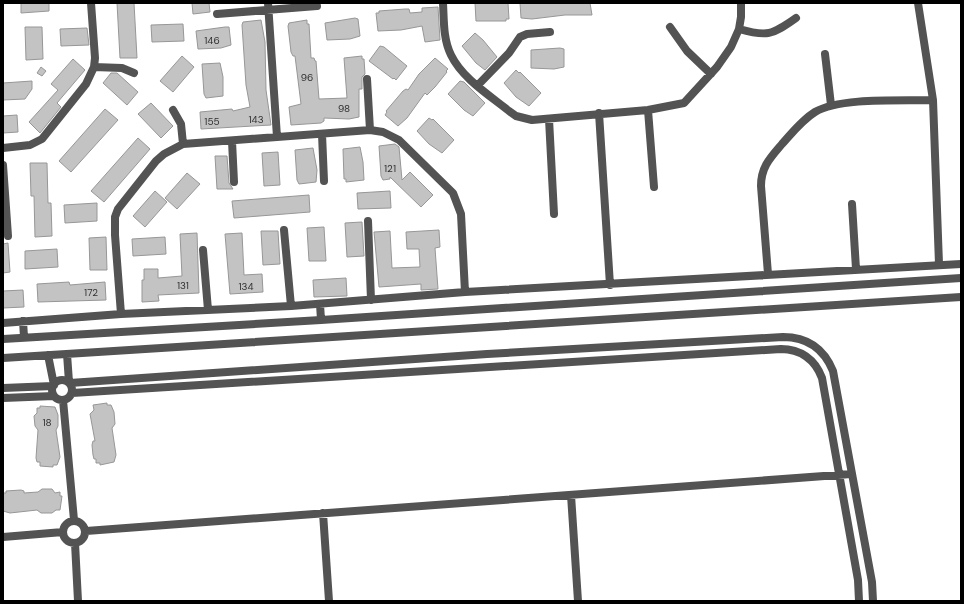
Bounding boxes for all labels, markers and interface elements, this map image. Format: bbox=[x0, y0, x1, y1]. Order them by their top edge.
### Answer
house number: 146 bbox=[204, 34, 220, 47]
house number: 96 bbox=[301, 71, 313, 84]
house number: 98 bbox=[338, 102, 350, 115]
house number: 143 bbox=[248, 113, 264, 126]
house number: 155 bbox=[204, 115, 220, 128]
house number: 121 bbox=[384, 162, 396, 175]
house number: 131 bbox=[177, 279, 189, 292]
house number: 134 bbox=[238, 280, 254, 293]
house number: 172 bbox=[84, 286, 98, 299]
house number: 18 bbox=[42, 416, 52, 429]

